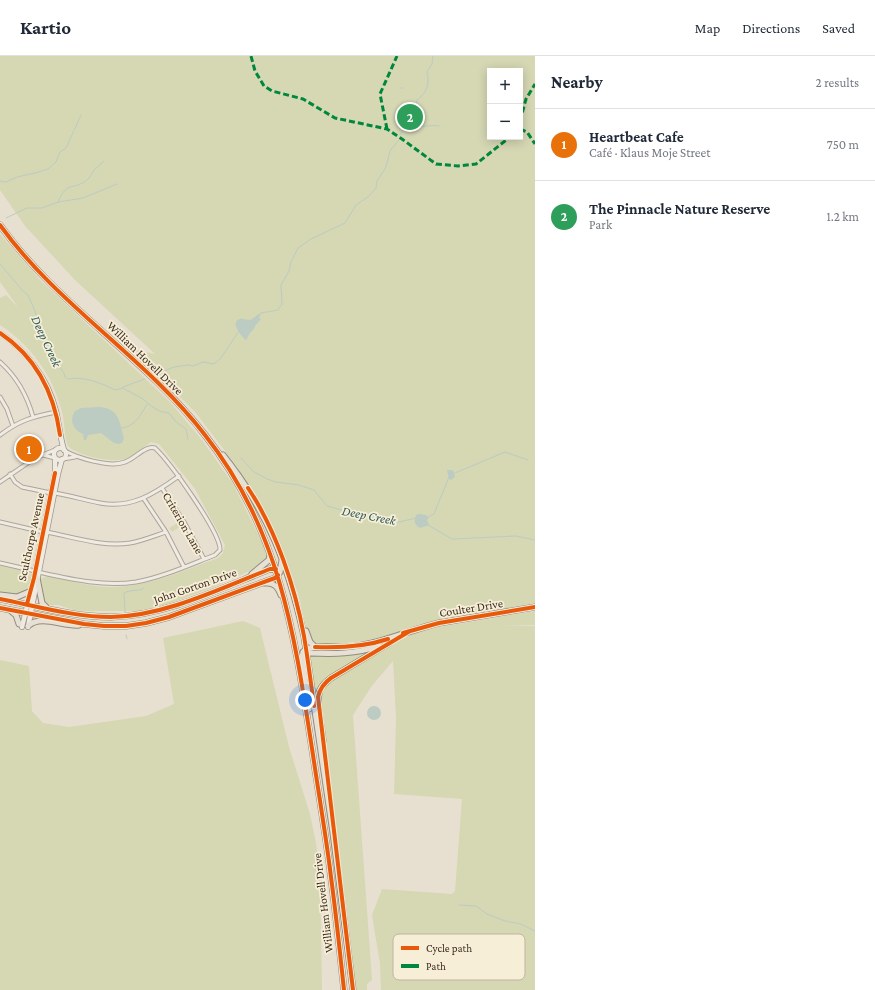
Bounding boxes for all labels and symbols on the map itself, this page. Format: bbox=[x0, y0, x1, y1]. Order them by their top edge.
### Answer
pin: 2 bbox=[397, 102, 423, 132]
water label: Deep Creek bbox=[28, 313, 65, 370]
street label: William Hovell Drive bbox=[104, 318, 186, 398]
pin: 1 bbox=[16, 434, 42, 464]
street label: Criterion Lane bbox=[160, 490, 206, 556]
street label: Sculthorpe Avenue bbox=[15, 492, 47, 582]
water label: Deep Creek bbox=[341, 503, 398, 528]
street label: John Gorton Drive bbox=[151, 565, 238, 607]
street label: Coulter Drive bbox=[438, 596, 504, 620]
your location bbox=[295, 690, 315, 710]
street label: William Hovell Drive bbox=[310, 853, 336, 953]
legend bbox=[393, 934, 525, 980]
text: Cycle path bbox=[426, 942, 472, 955]
text: Path bbox=[426, 960, 446, 972]

